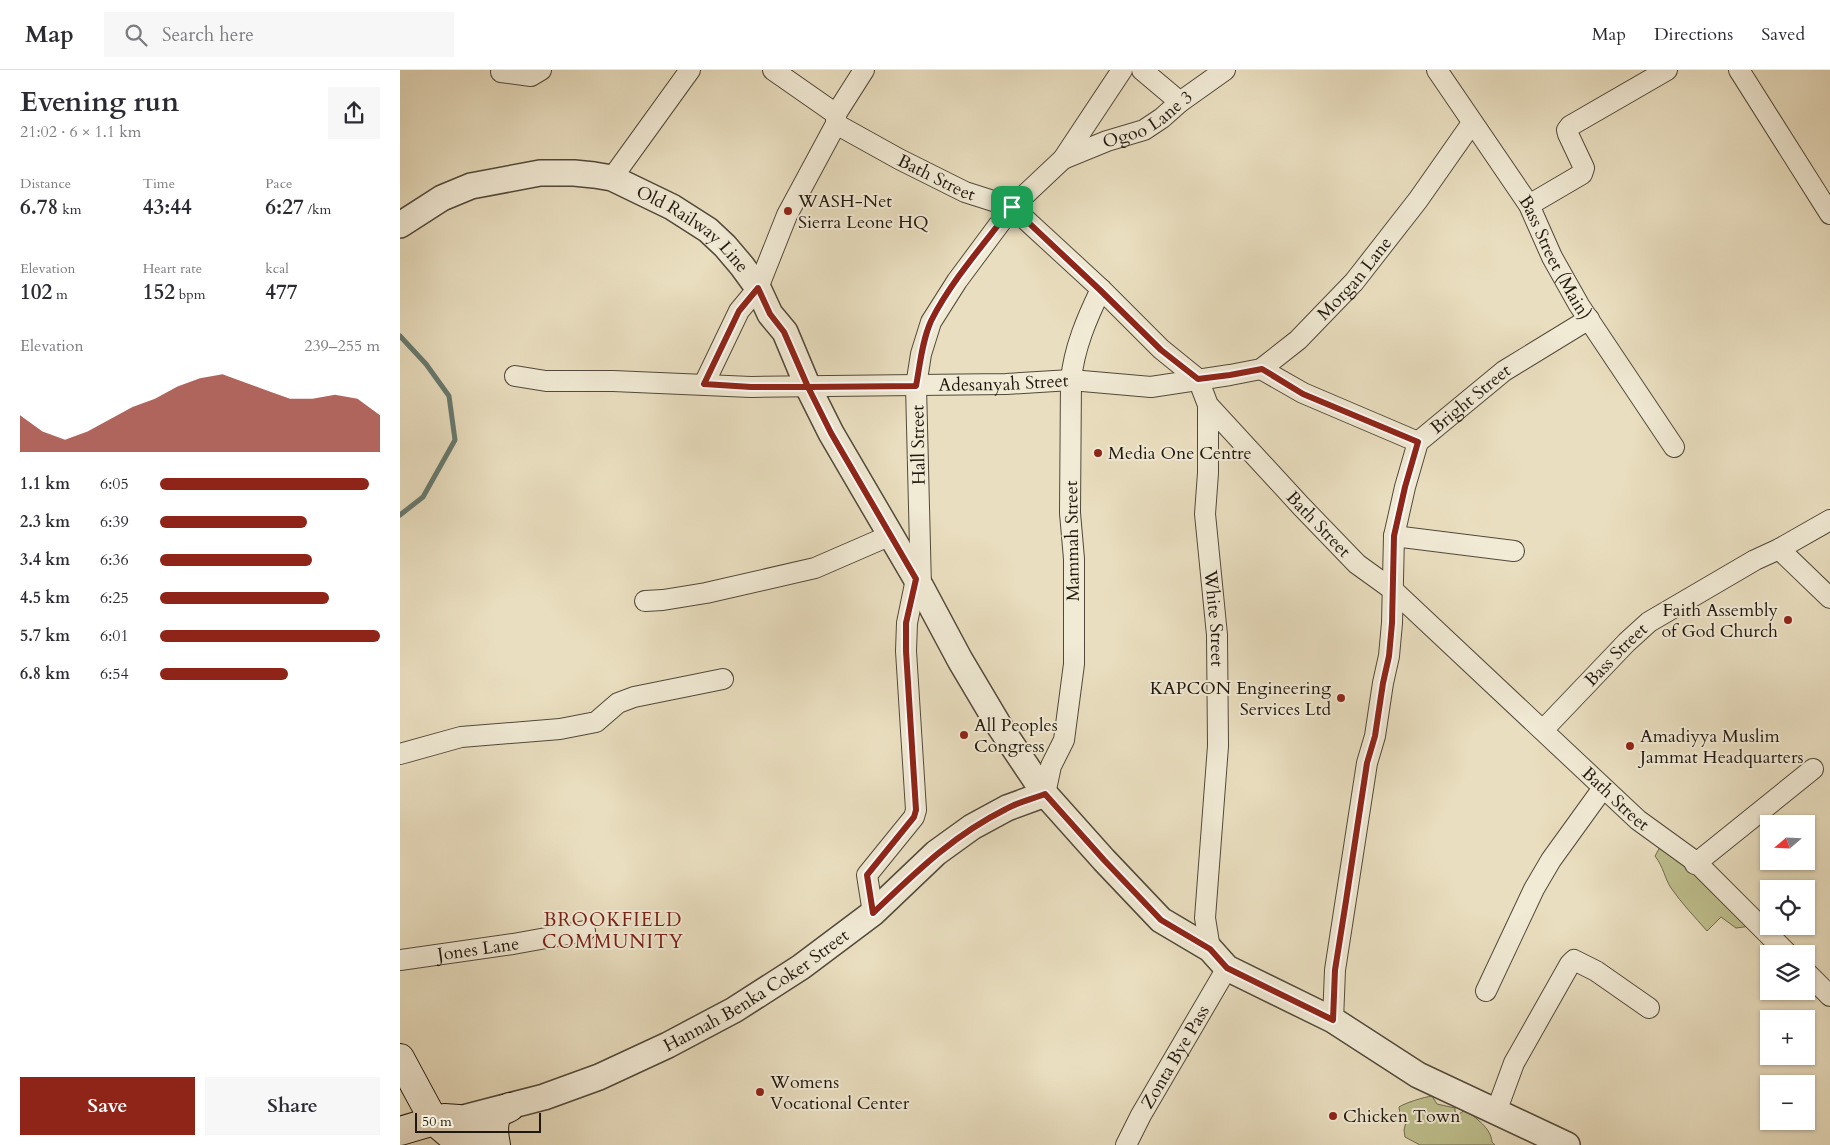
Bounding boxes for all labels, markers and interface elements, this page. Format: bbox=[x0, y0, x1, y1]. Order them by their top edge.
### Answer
search box bbox=[104, 12, 454, 57]
text: Map bbox=[25, 18, 74, 51]
icon: search bbox=[122, 21, 150, 49]
text: Search here bbox=[162, 22, 254, 48]
text: Map bbox=[1592, 22, 1626, 47]
text: Directions bbox=[1654, 22, 1733, 47]
text: Saved bbox=[1761, 22, 1805, 47]
text: Evening run bbox=[20, 83, 179, 121]
street label: Ogoo Lane 3 bbox=[1100, 85, 1198, 155]
button: share bbox=[328, 87, 380, 139]
text: 21:02 · 6 × 1.1 km bbox=[20, 121, 141, 143]
street label: Bath Street bbox=[893, 148, 979, 208]
text: Distance bbox=[20, 174, 71, 193]
text: Time bbox=[143, 174, 175, 193]
text: Pace bbox=[265, 174, 292, 193]
street label: Old Railway Line bbox=[632, 180, 755, 278]
pin bbox=[991, 186, 1033, 228]
place label: WASH-Net Sierra Leone HQ bbox=[797, 189, 929, 235]
street label: Bass Street (Main) bbox=[1513, 190, 1597, 325]
text: 6.78 bbox=[20, 193, 58, 222]
text: 43:44 bbox=[143, 193, 192, 222]
text: 6:27 bbox=[265, 193, 304, 222]
icon: arrive bbox=[998, 193, 1026, 221]
text: km bbox=[58, 200, 81, 219]
text: /km bbox=[304, 200, 331, 219]
marker: WASH-Net Sierra Leone HQ bbox=[782, 205, 794, 217]
street label: Morgan Lane bbox=[1312, 232, 1398, 326]
text: Elevation bbox=[20, 259, 76, 278]
text: Heart rate bbox=[143, 259, 202, 278]
text: kcal bbox=[265, 259, 289, 278]
text: 102 bbox=[20, 278, 52, 307]
text: 152 bbox=[143, 278, 175, 307]
text: 477 bbox=[265, 278, 298, 307]
text: m bbox=[52, 285, 68, 304]
text: bpm bbox=[175, 285, 206, 304]
text: Elevation bbox=[20, 335, 84, 357]
text: 239–255 m bbox=[304, 335, 380, 357]
street label: Bright Street bbox=[1425, 358, 1516, 440]
street label: Adesanyah Street bbox=[938, 368, 1069, 398]
street label: Hall Street bbox=[905, 404, 932, 485]
place label: Media One Centre bbox=[1108, 441, 1252, 466]
marker: Media One Centre bbox=[1092, 447, 1104, 459]
text: 1.1 km bbox=[20, 473, 70, 495]
text: 6:05 bbox=[100, 473, 129, 495]
street label: Mammah Street bbox=[1059, 480, 1086, 602]
street label: Bath Street bbox=[1280, 486, 1356, 563]
text: 2.3 km bbox=[20, 511, 70, 533]
text: 6:39 bbox=[100, 511, 129, 533]
text: 3.4 km bbox=[20, 549, 70, 571]
text: 6:36 bbox=[100, 549, 129, 571]
street label: White Street bbox=[1198, 568, 1229, 667]
text: 4.5 km bbox=[20, 587, 70, 609]
text: 6:25 bbox=[100, 587, 129, 609]
place label: Faith Assembly of God Church bbox=[1661, 598, 1778, 644]
marker: Faith Assembly of God Church bbox=[1782, 614, 1794, 626]
street label: Bass Street bbox=[1579, 617, 1653, 692]
text: 5.7 km bbox=[20, 625, 70, 647]
text: 6:01 bbox=[100, 625, 129, 647]
text: 6.8 km bbox=[20, 663, 70, 685]
text: 6:54 bbox=[100, 663, 129, 685]
place label: KAPCON Engineering Services Ltd bbox=[1150, 676, 1332, 722]
marker: KAPCON Engineering Services Ltd bbox=[1335, 692, 1347, 704]
place label: All Peoples Congress bbox=[974, 713, 1058, 759]
place label: Amadiyya Muslim Jammat Headquarters bbox=[1637, 724, 1804, 770]
marker: All Peoples Congress bbox=[958, 729, 970, 741]
marker: Amadiyya Muslim Jammat Headquarters bbox=[1624, 740, 1636, 752]
street label: Bath Street bbox=[1576, 761, 1654, 837]
north arrow bbox=[1760, 815, 1815, 870]
map controls bbox=[1760, 815, 1815, 1130]
button: locate bbox=[1760, 880, 1815, 935]
district label: BROOKFIELD COMMUNITY bbox=[542, 907, 684, 955]
street label: Hannah Benka Coker Street bbox=[659, 923, 854, 1058]
street label: Jones Lane bbox=[433, 931, 521, 968]
button: layers bbox=[1760, 945, 1815, 1000]
street label: Zonta Bye Pass bbox=[1135, 1000, 1216, 1114]
button: + bbox=[1760, 1010, 1815, 1065]
place label: Womens Vocational Center bbox=[769, 1070, 910, 1116]
button: − bbox=[1760, 1075, 1815, 1130]
button: Save bbox=[20, 1077, 195, 1135]
button: Share bbox=[205, 1077, 380, 1135]
marker: Womens Vocational Center bbox=[754, 1086, 766, 1098]
place label: Chicken Town bbox=[1343, 1104, 1461, 1129]
scale bar bbox=[415, 1110, 541, 1133]
marker: Chicken Town bbox=[1327, 1110, 1339, 1122]
text: 50 m bbox=[422, 1112, 452, 1131]

